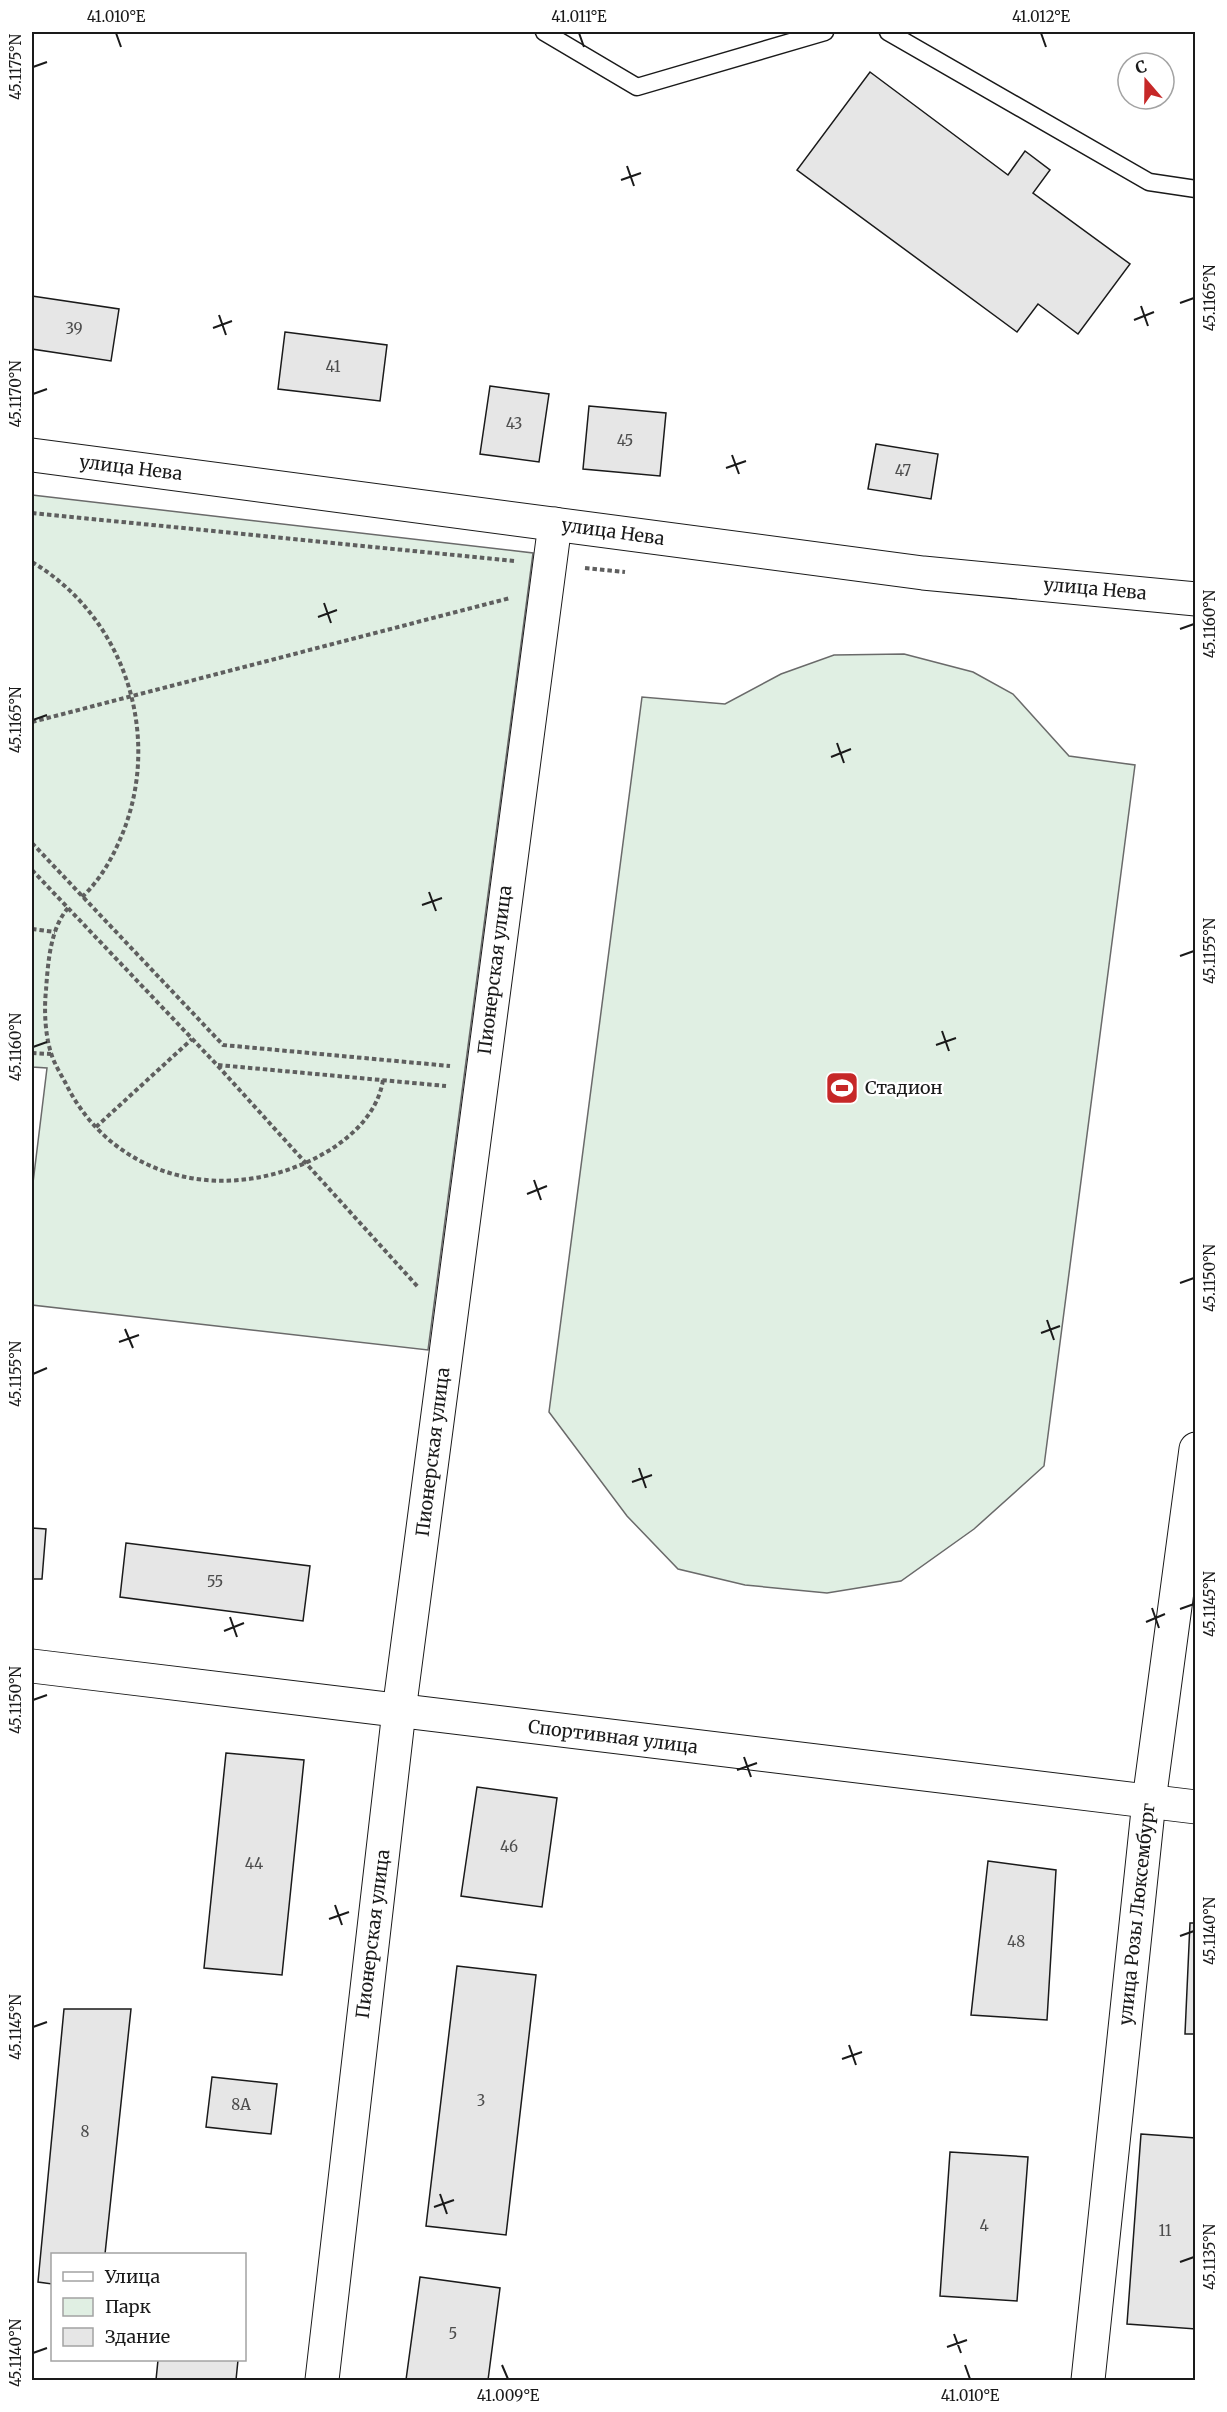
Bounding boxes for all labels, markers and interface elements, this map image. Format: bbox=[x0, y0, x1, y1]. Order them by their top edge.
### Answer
text: 41.010°E bbox=[87, 7, 146, 26]
text: 41.011°E bbox=[551, 7, 607, 26]
text: 41.012°E bbox=[1012, 7, 1071, 26]
text: 45.1175°N bbox=[6, 34, 25, 100]
north arrow bbox=[1116, 51, 1176, 111]
text: С bbox=[1132, 56, 1149, 78]
text: 45.1165°N bbox=[1200, 264, 1219, 331]
house number: 39 bbox=[65, 319, 83, 338]
house number: 41 bbox=[326, 357, 341, 376]
text: 45.1170°N bbox=[6, 360, 25, 428]
house number: 43 bbox=[506, 414, 522, 433]
house number: 45 bbox=[617, 431, 633, 450]
street label: улица Нева bbox=[78, 450, 184, 485]
house number: 47 bbox=[895, 461, 912, 480]
street label: улица Нева bbox=[560, 513, 666, 550]
street label: улица Нева bbox=[1042, 573, 1148, 605]
text: 45.1160°N bbox=[1200, 589, 1219, 658]
text: 45.1165°N bbox=[6, 686, 25, 753]
street label: Пионерская улица bbox=[473, 884, 516, 1056]
text: 45.1155°N bbox=[1200, 918, 1219, 984]
text: 45.1160°N bbox=[6, 1012, 25, 1081]
sports icon: Стадион bbox=[824, 1070, 860, 1106]
place label: Стадион bbox=[865, 1076, 943, 1099]
text: 45.1150°N bbox=[1200, 1244, 1219, 1312]
text: 45.1155°N bbox=[6, 1341, 25, 1407]
street label: Пионерская улица bbox=[411, 1366, 454, 1538]
text: 45.1145°N bbox=[1200, 1571, 1219, 1637]
house number: 55 bbox=[207, 1572, 223, 1591]
text: 45.1150°N bbox=[6, 1666, 25, 1734]
street label: Спортивная улица bbox=[527, 1715, 700, 1758]
street label: улица Розы Люксембург bbox=[1113, 1802, 1160, 2026]
house number: 46 bbox=[500, 1837, 518, 1856]
street label: Пионерская улица bbox=[351, 1848, 394, 2020]
house number: 44 bbox=[245, 1854, 263, 1873]
text: 45.1140°N bbox=[1200, 1897, 1219, 1965]
house number: 48 bbox=[1007, 1932, 1025, 1951]
text: 45.1145°N bbox=[6, 1994, 25, 2060]
house number: 3 bbox=[477, 2091, 485, 2110]
house number: 8А bbox=[231, 2095, 251, 2114]
house number: 8 bbox=[81, 2122, 90, 2141]
house number: 4 bbox=[979, 2216, 989, 2235]
house number: 11 bbox=[1158, 2221, 1172, 2240]
text: 45.1135°N bbox=[1200, 2224, 1219, 2290]
legend bbox=[51, 2253, 246, 2361]
text: Улица bbox=[104, 2265, 160, 2288]
text: Парк bbox=[105, 2295, 151, 2318]
text: 45.1140°N bbox=[6, 2319, 25, 2387]
house number: 5 bbox=[449, 2324, 457, 2343]
text: Здание bbox=[105, 2325, 170, 2348]
text: 41.009°E bbox=[477, 2386, 540, 2405]
text: 41.010°E bbox=[941, 2386, 1000, 2405]

